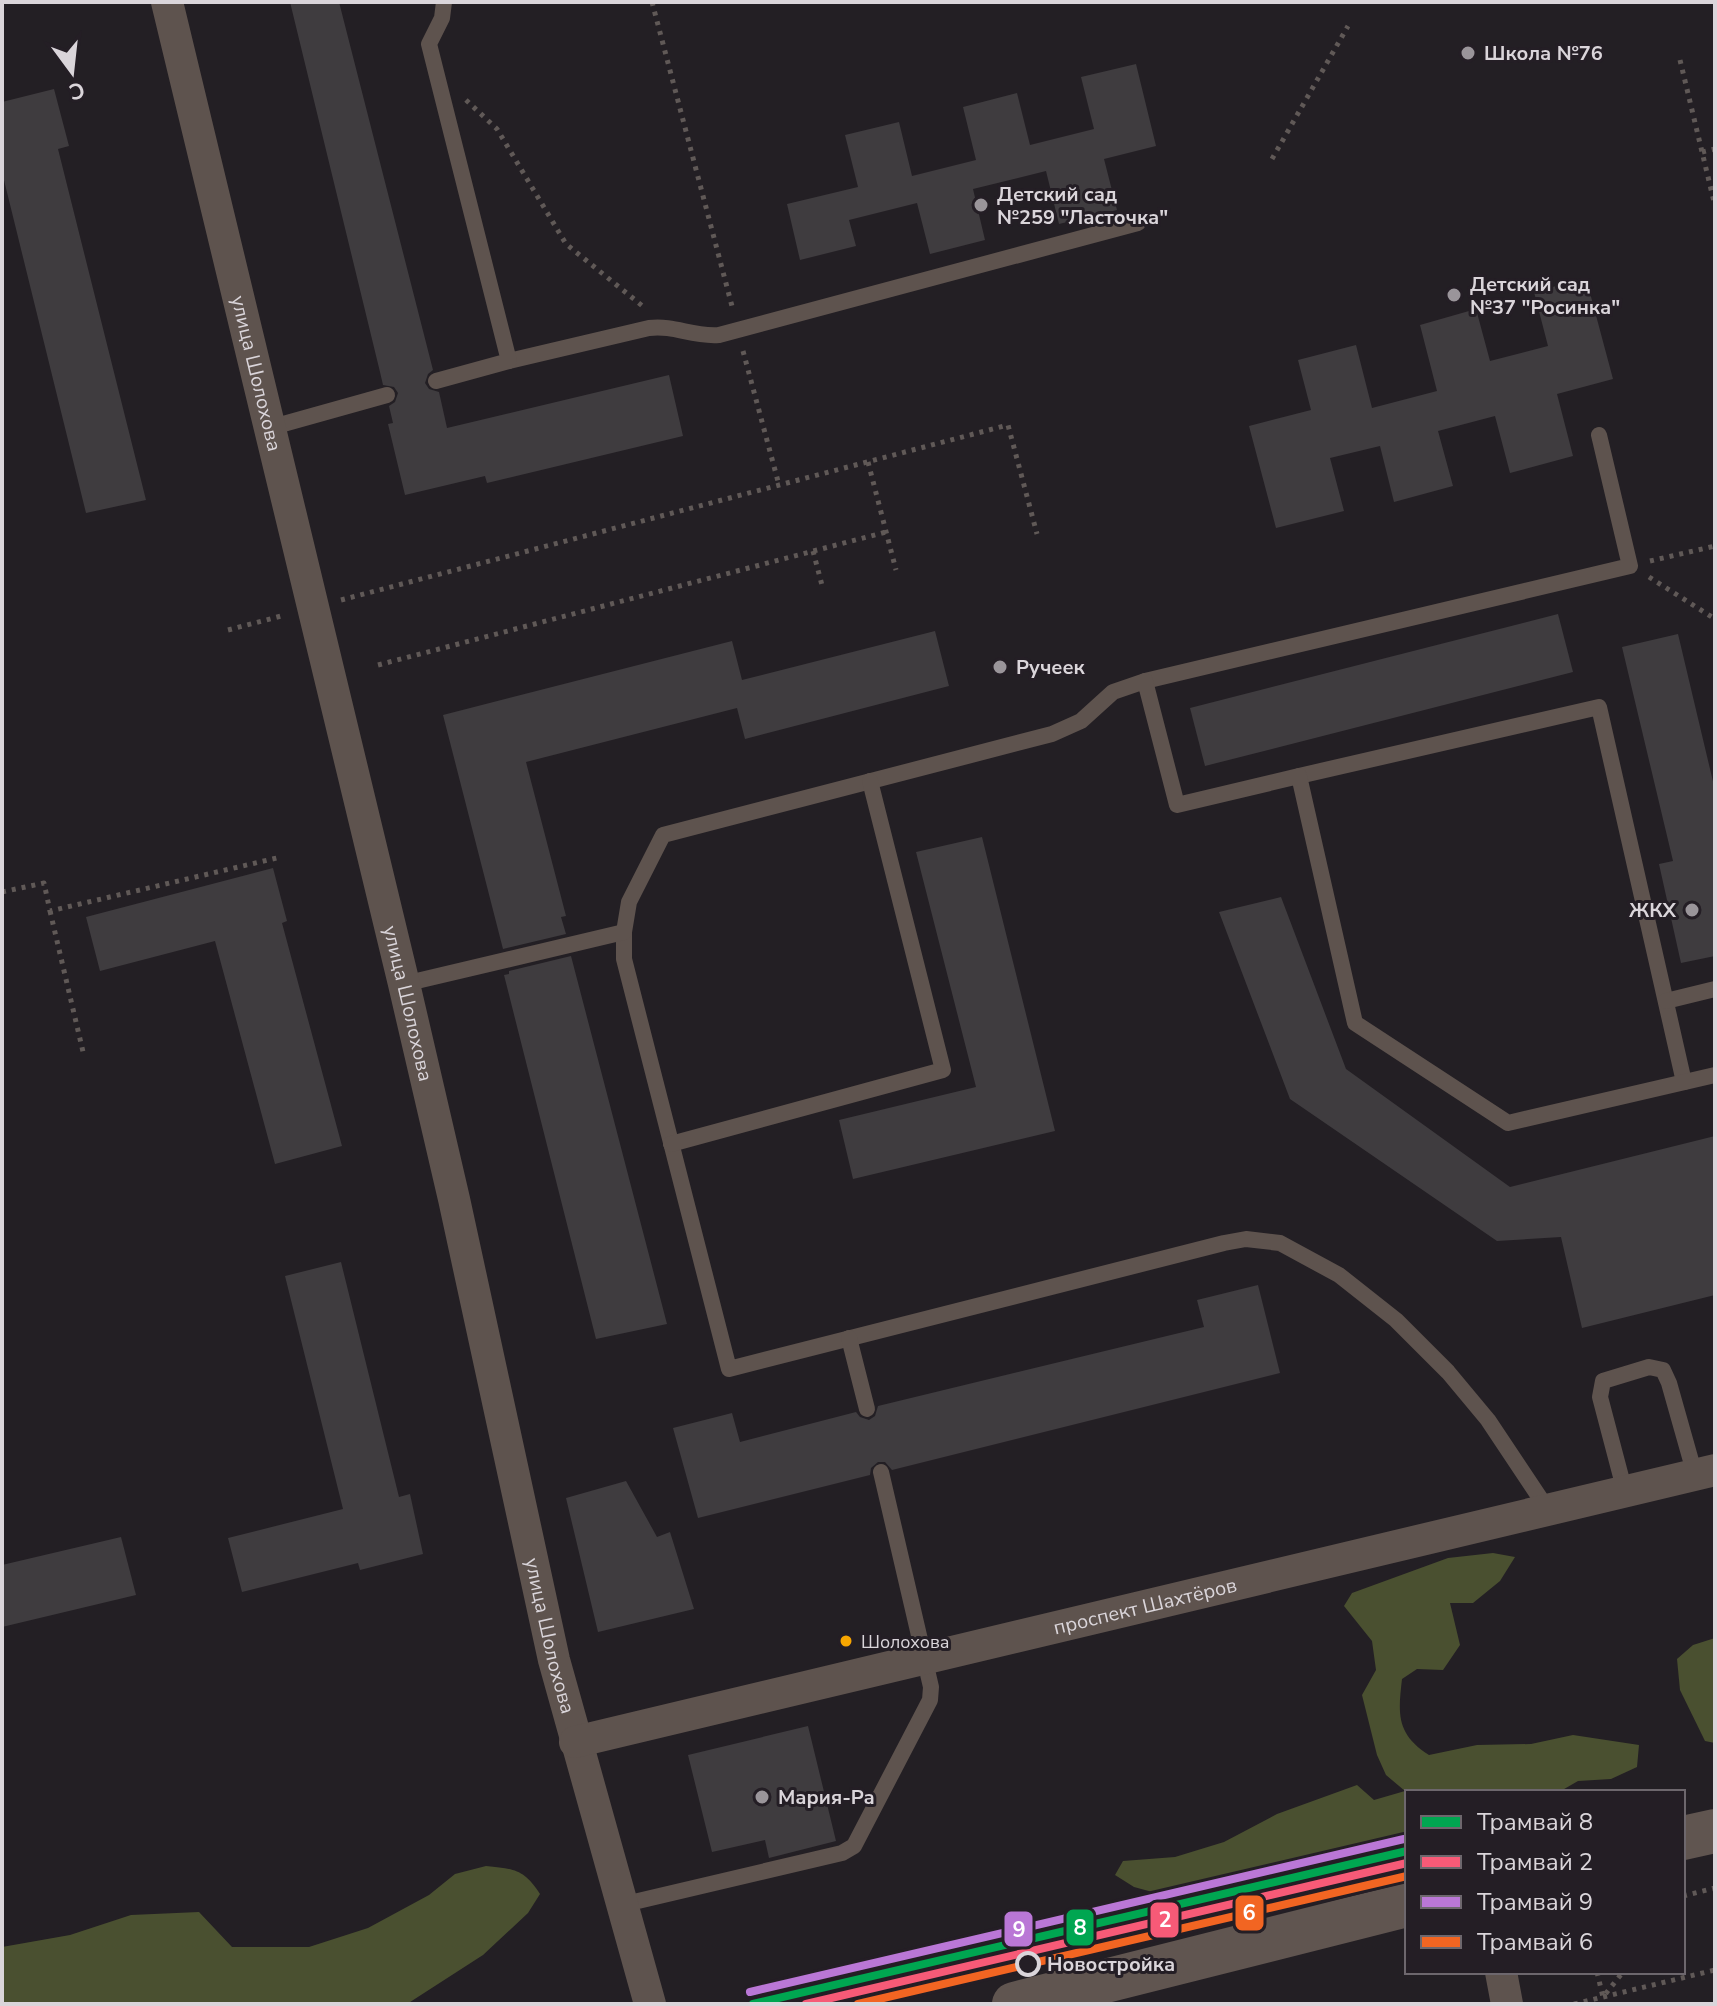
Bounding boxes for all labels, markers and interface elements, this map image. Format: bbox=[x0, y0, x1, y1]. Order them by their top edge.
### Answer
north arrow bbox=[32, 32, 112, 112]
place label: Школа №76 bbox=[1484, 40, 1603, 67]
marker: Школа №76 bbox=[1459, 44, 1477, 62]
text: С bbox=[66, 74, 88, 107]
place label: Детский сад №259 "Ласточка" bbox=[997, 181, 1168, 231]
marker: Детский сад №259 "Ласточка" bbox=[972, 196, 990, 214]
place label: Детский сад №37 "Росинка" bbox=[1470, 271, 1620, 321]
marker: Детский сад №37 "Росинка" bbox=[1445, 286, 1463, 304]
street label: улица Шолохова bbox=[224, 293, 288, 454]
place label: Ручеек bbox=[1016, 654, 1086, 681]
marker: Ручеек bbox=[991, 658, 1009, 676]
place label: ЖКХ bbox=[1629, 897, 1677, 924]
marker: ЖКХ bbox=[1683, 901, 1701, 919]
street label: улица Шолохова bbox=[376, 923, 439, 1084]
street label: улица Шолохова bbox=[518, 1555, 581, 1717]
street label: проспект Шахтёров bbox=[1051, 1572, 1240, 1641]
place label: Шолохова bbox=[861, 1630, 950, 1654]
marker: Шолохова bbox=[838, 1633, 854, 1649]
place label: Мария-Ра bbox=[778, 1784, 875, 1811]
marker: Мария-Ра bbox=[753, 1788, 771, 1806]
legend bbox=[1405, 1790, 1685, 1974]
text: Трамвай 8 bbox=[1477, 1806, 1593, 1838]
text: Трамвай 2 bbox=[1477, 1846, 1593, 1878]
text: Трамвай 9 bbox=[1477, 1886, 1593, 1918]
line badge: 6 bbox=[1234, 1894, 1265, 1932]
text: 6 bbox=[1242, 1898, 1256, 1928]
line badge: 2 bbox=[1149, 1901, 1180, 1939]
text: 2 bbox=[1158, 1905, 1172, 1935]
line badge: 8 bbox=[1065, 1908, 1095, 1947]
line badge: 9 bbox=[1003, 1910, 1034, 1948]
text: 8 bbox=[1073, 1913, 1087, 1943]
text: 9 bbox=[1012, 1915, 1026, 1945]
text: Трамвай 6 bbox=[1477, 1926, 1593, 1958]
place label: Новостройка bbox=[1047, 1951, 1175, 1978]
marker: Новостройка bbox=[1016, 1952, 1040, 1976]

